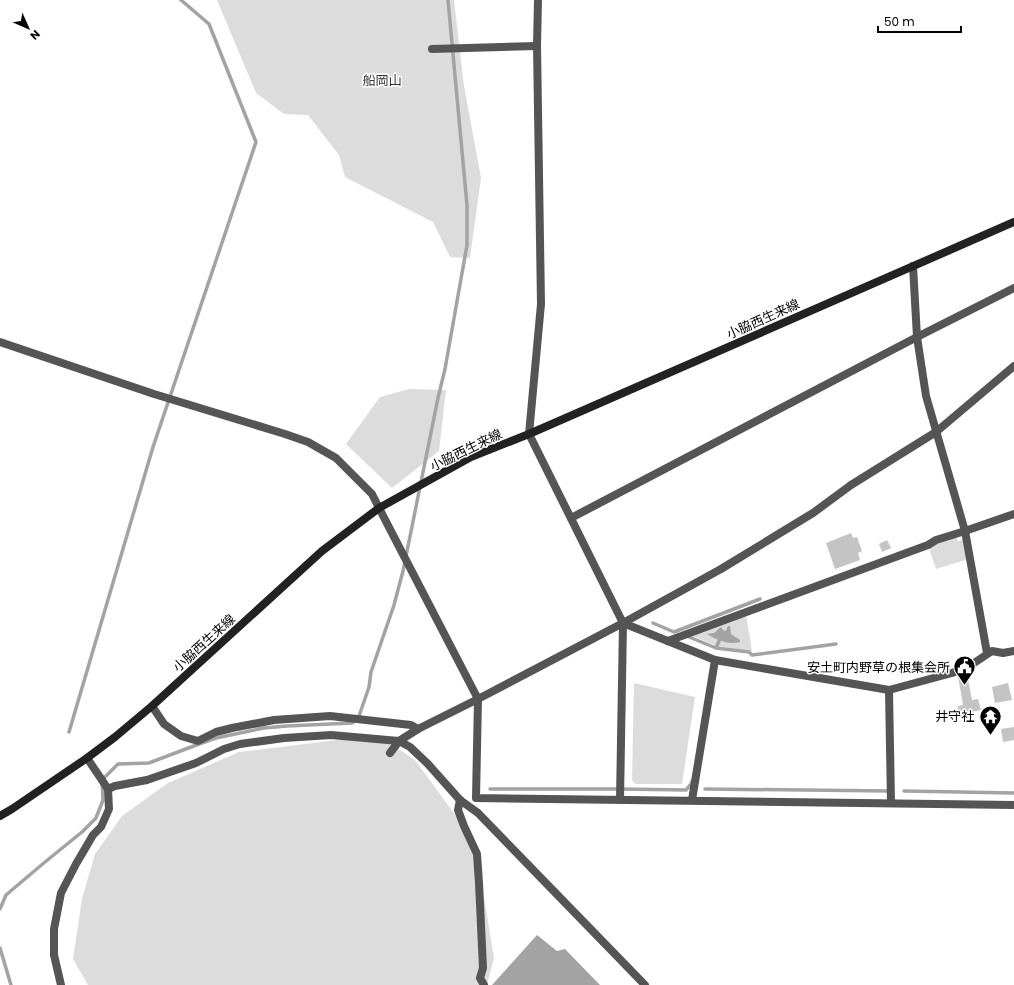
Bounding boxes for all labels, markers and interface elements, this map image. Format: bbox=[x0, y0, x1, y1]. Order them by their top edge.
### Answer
north arrow bbox=[8, 8, 48, 48]
scale bar bbox=[878, 8, 961, 34]
text: 50 m bbox=[884, 13, 915, 30]
text: N bbox=[26, 26, 44, 44]
park label: 船岡山 bbox=[362, 71, 402, 90]
street label: 小脇西生来線 bbox=[724, 294, 802, 344]
street label: 小脇西生来線 bbox=[427, 424, 505, 476]
street label: 小脇西生来線 bbox=[169, 610, 239, 676]
public building icon: 安土町内野草の根集会所 bbox=[952, 654, 978, 687]
place label: 安土町内野草の根集会所 bbox=[807, 658, 950, 677]
temple icon: 井守社 bbox=[977, 703, 1003, 736]
place label: 井守社 bbox=[935, 707, 974, 726]

